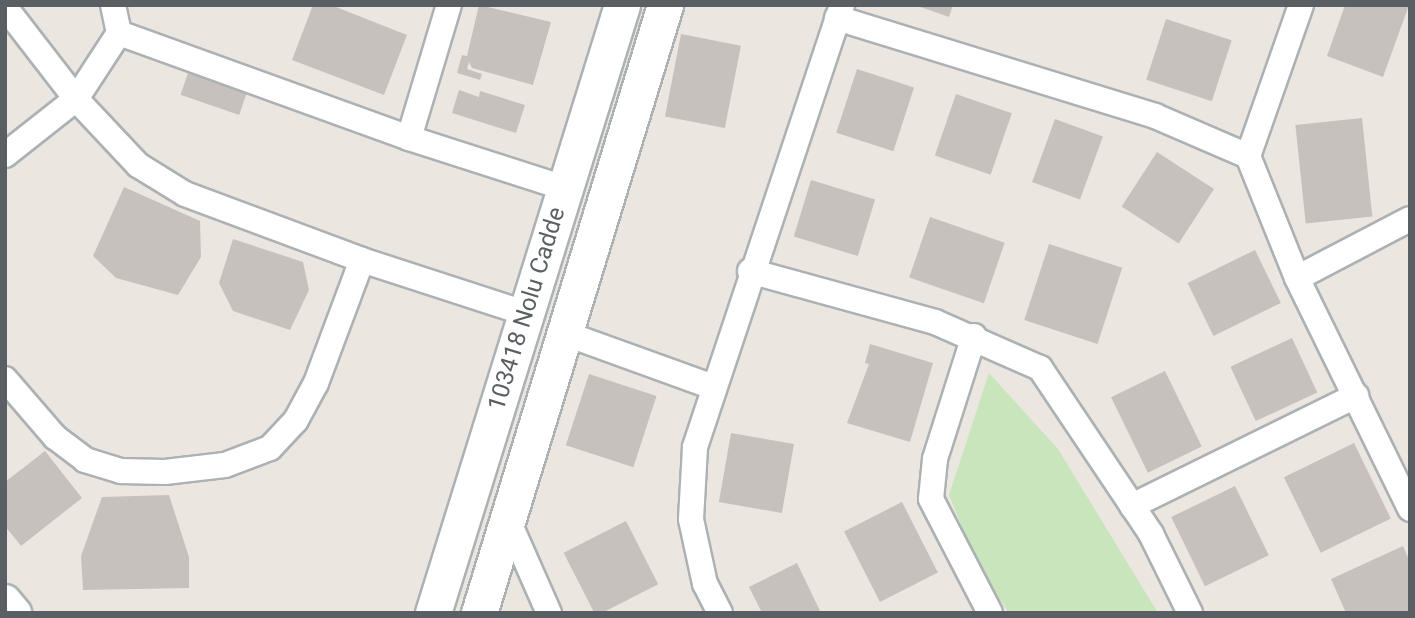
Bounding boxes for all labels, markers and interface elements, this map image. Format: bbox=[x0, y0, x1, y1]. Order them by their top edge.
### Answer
street label: 103418 Nolu Cadde bbox=[482, 204, 572, 414]

